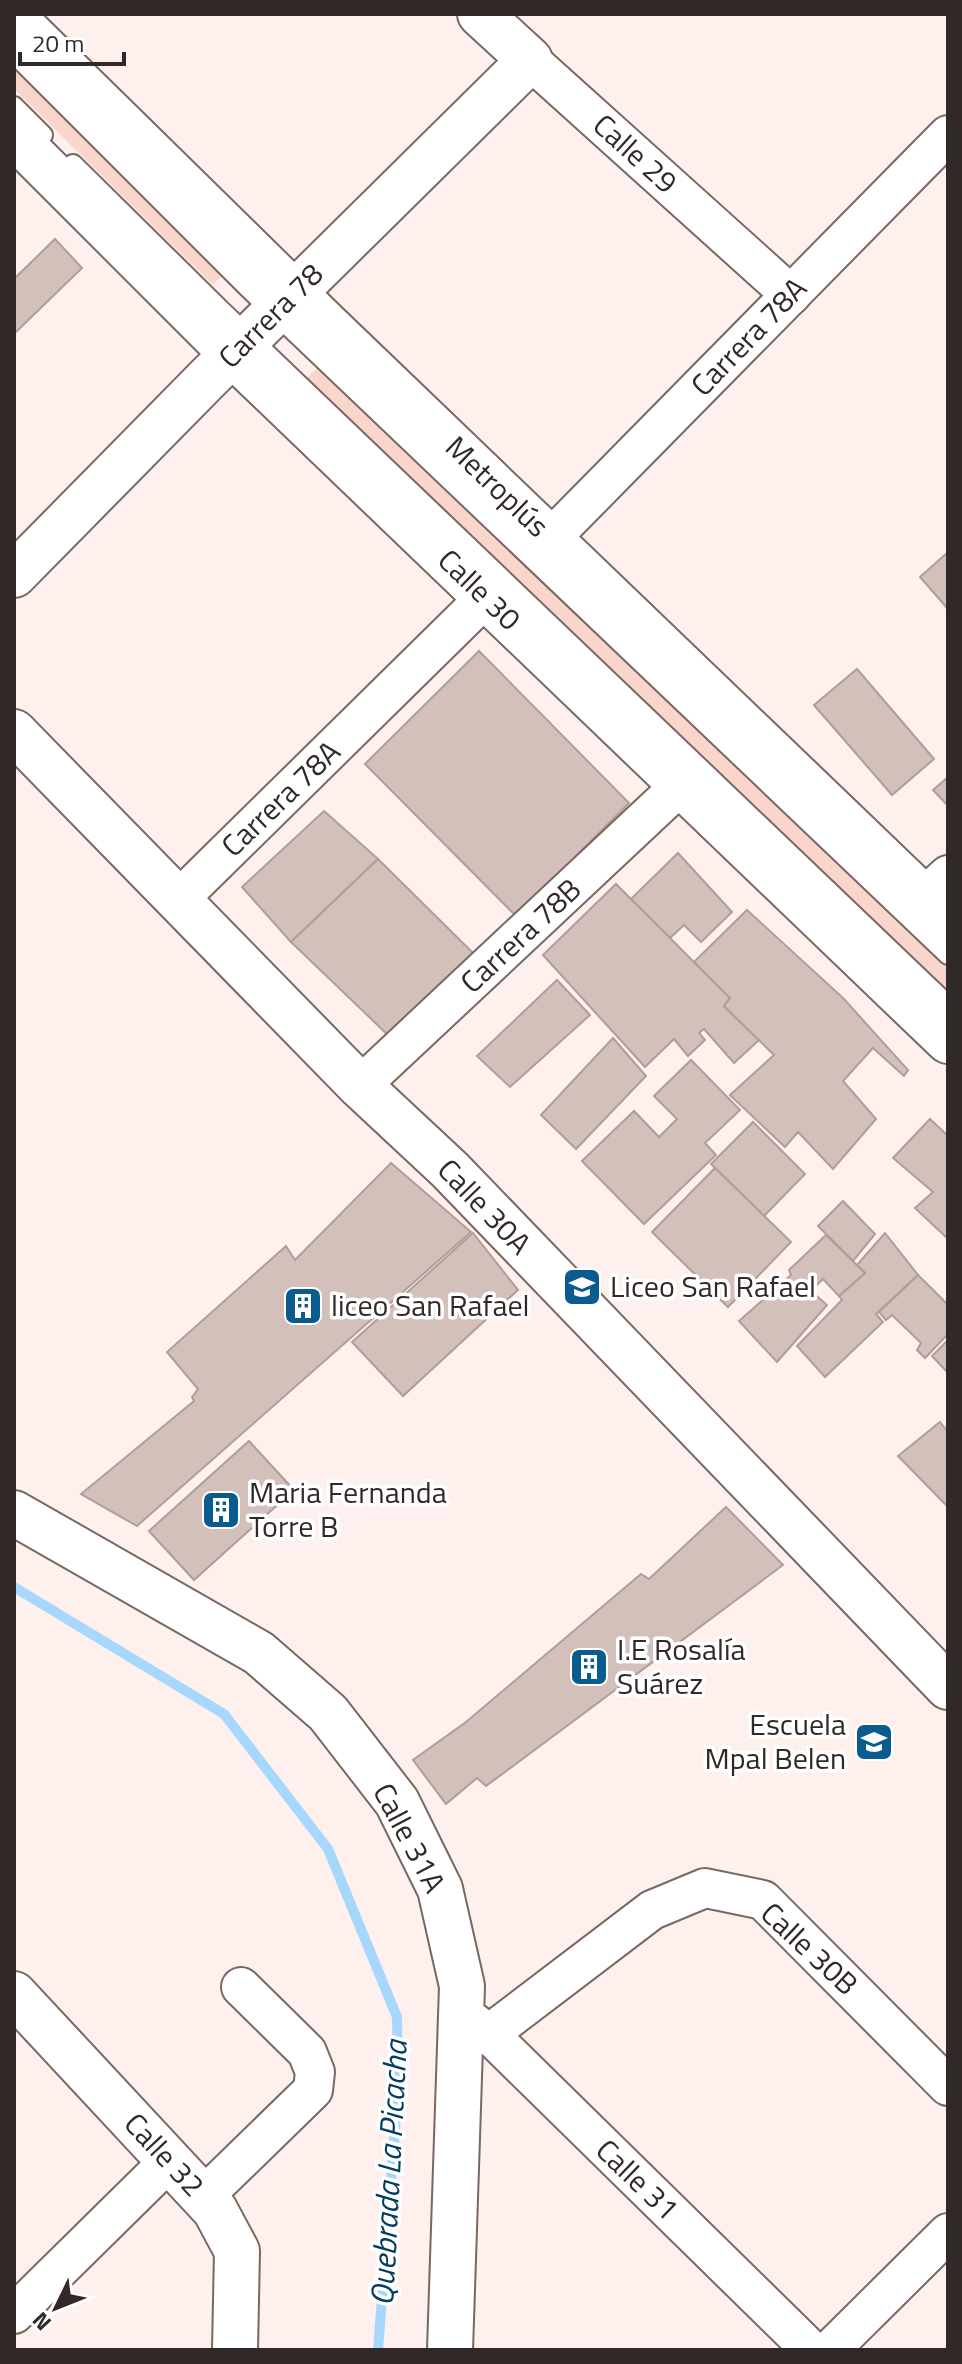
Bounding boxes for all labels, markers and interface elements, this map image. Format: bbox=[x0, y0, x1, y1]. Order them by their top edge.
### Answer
scale bar bbox=[20, 16, 124, 66]
text: 20 m bbox=[32, 25, 84, 61]
street label: Calle 29 bbox=[583, 103, 688, 204]
street label: Carrera 78 bbox=[207, 252, 333, 378]
street label: Carrera 78A bbox=[679, 266, 817, 406]
street label: Metroplús bbox=[435, 425, 560, 548]
street label: Calle 30 bbox=[428, 538, 532, 641]
street label: Carrera 78A bbox=[210, 729, 350, 867]
street label: Carrera 78B bbox=[449, 867, 591, 1004]
street label: Calle 30A bbox=[427, 1148, 542, 1265]
place label: Liceo San Rafael bbox=[610, 1263, 816, 1309]
school or university icon: Liceo San Rafael bbox=[561, 1266, 603, 1308]
place label: liceo San Rafael bbox=[331, 1282, 530, 1328]
building icon: liceo San Rafael bbox=[282, 1285, 324, 1327]
place label: Maria Fernanda Torre B bbox=[249, 1469, 447, 1549]
building icon: Maria Fernanda Torre B bbox=[200, 1489, 242, 1531]
place label: I.E Rosalía Suárez bbox=[617, 1626, 746, 1706]
building icon: I.E Rosalía Suárez bbox=[568, 1646, 610, 1688]
place label: Escuela Mpal Belen bbox=[705, 1701, 846, 1781]
school or university icon: Escuela Mpal Belen bbox=[853, 1721, 895, 1763]
street label: Calle 31A bbox=[362, 1774, 458, 1901]
street label: Calle 30B bbox=[750, 1891, 869, 2006]
water label: Quebrada La Picacha bbox=[357, 2037, 419, 2307]
street label: Calle 32 bbox=[114, 2102, 216, 2207]
street label: Calle 31 bbox=[586, 2128, 690, 2231]
north arrow bbox=[16, 2268, 96, 2348]
text: N bbox=[24, 2304, 59, 2339]

